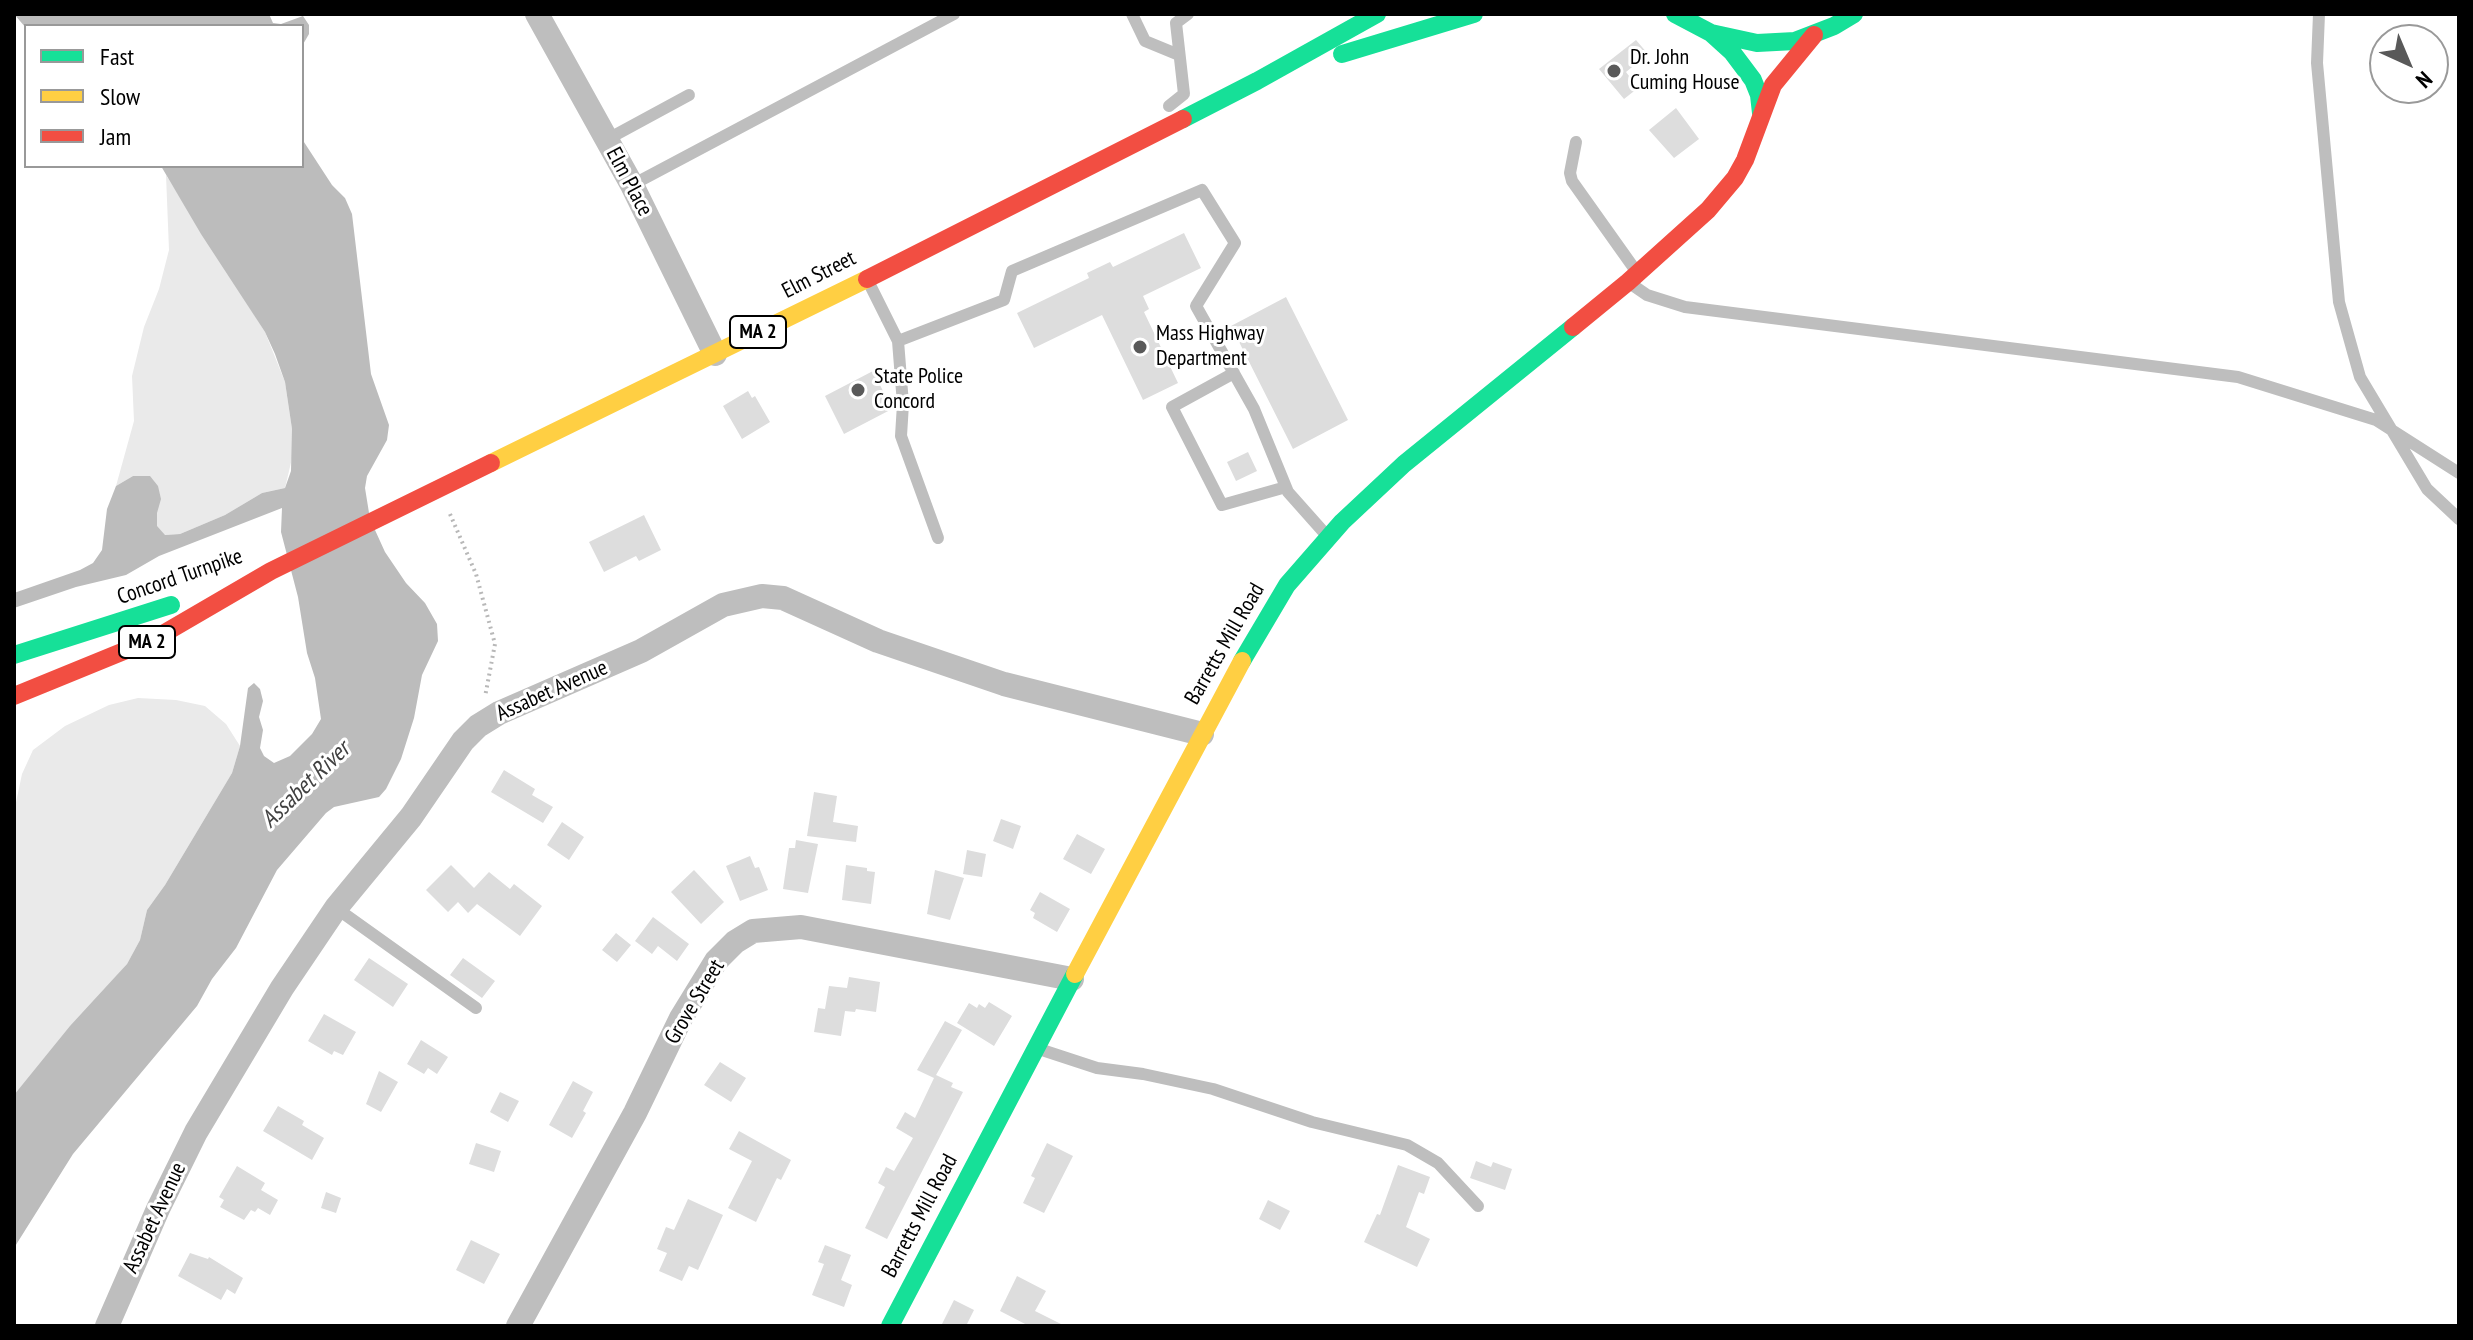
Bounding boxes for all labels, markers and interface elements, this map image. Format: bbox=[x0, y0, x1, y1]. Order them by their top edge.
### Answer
legend bbox=[24, 24, 304, 168]
north arrow bbox=[2369, 24, 2449, 104]
text: Fast bbox=[100, 41, 134, 72]
place label: Dr. John Cuming House bbox=[1630, 45, 1740, 96]
marker: Dr. John Cuming House bbox=[1605, 62, 1623, 80]
text: N bbox=[2410, 66, 2438, 94]
text: Slow bbox=[100, 81, 140, 112]
text: Jam bbox=[100, 121, 131, 152]
street label: Elm Place bbox=[600, 143, 658, 221]
street label: Elm Street bbox=[778, 245, 860, 305]
road number: MA 2 bbox=[730, 316, 786, 348]
place label: Mass Highway Department bbox=[1156, 321, 1264, 372]
marker: Mass Highway Department bbox=[1131, 338, 1149, 356]
place label: State Police Concord bbox=[874, 364, 963, 416]
marker: State Police Concord bbox=[849, 381, 867, 399]
street label: Concord Turnpike bbox=[114, 543, 246, 611]
street label: Barretts Mill Road bbox=[1180, 579, 1270, 709]
road number: MA 2 bbox=[119, 626, 175, 658]
street label: Assabet Avenue bbox=[492, 655, 612, 727]
water label: Assabet River bbox=[256, 736, 356, 834]
street label: Grove Street bbox=[659, 955, 731, 1049]
street label: Barretts Mill Road bbox=[876, 1150, 964, 1282]
street label: Assabet Avenue bbox=[118, 1158, 192, 1278]

